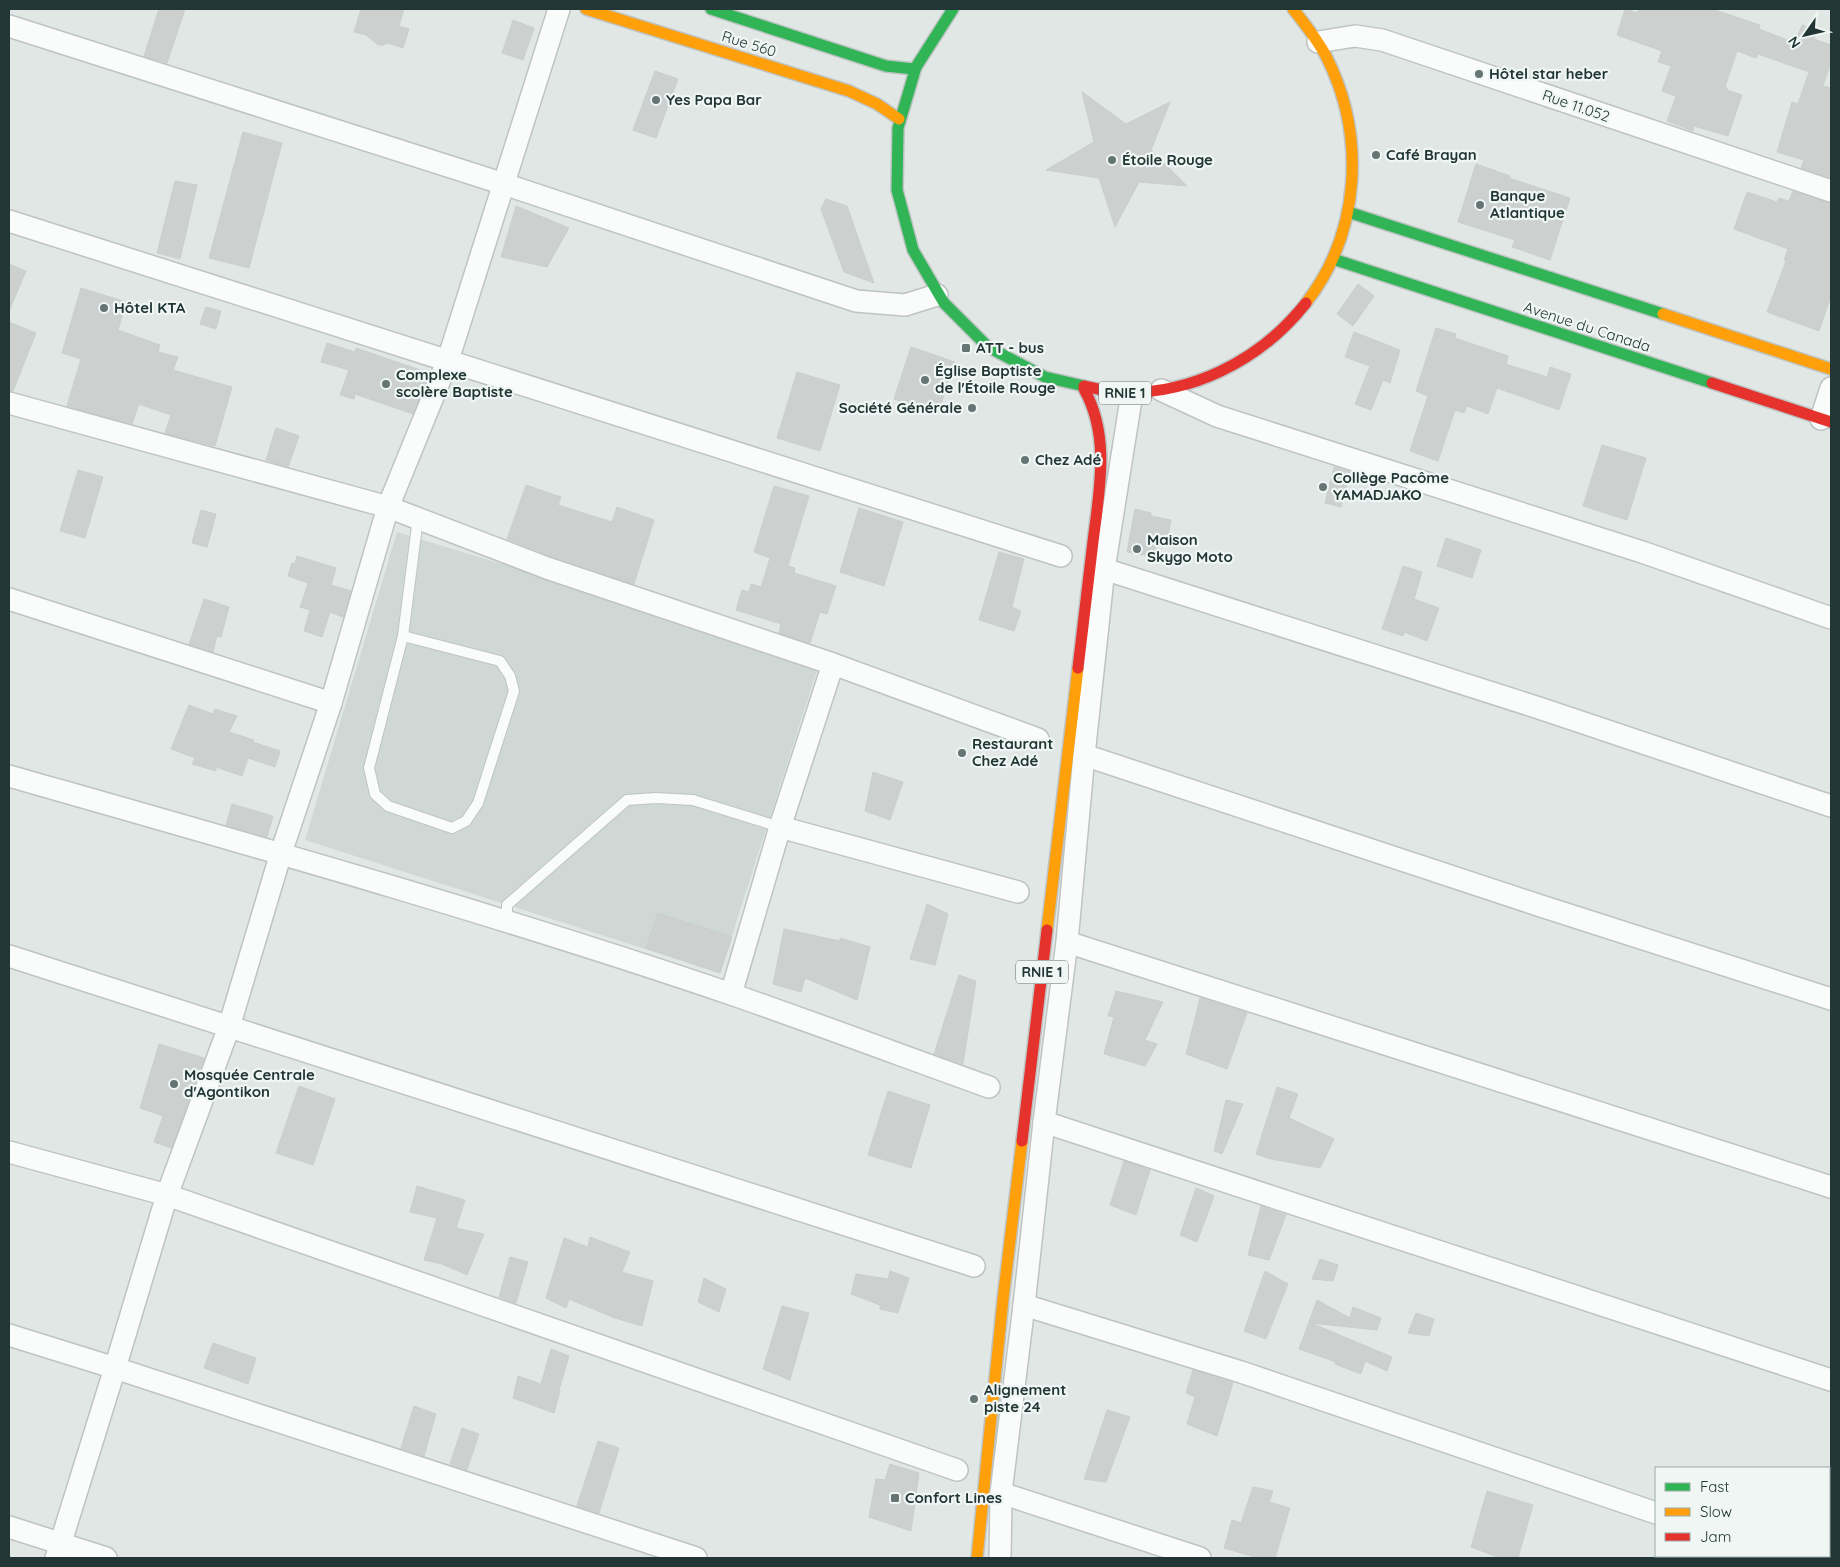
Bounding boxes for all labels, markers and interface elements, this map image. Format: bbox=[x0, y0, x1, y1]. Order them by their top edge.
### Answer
north arrow bbox=[1780, 10, 1830, 60]
street label: Rue 560 bbox=[720, 26, 779, 61]
text: N bbox=[1784, 33, 1805, 52]
place label: Hôtel star heber bbox=[1489, 64, 1609, 83]
marker: Hôtel star heber bbox=[1473, 68, 1485, 80]
street label: Rue 11.052 bbox=[1540, 85, 1612, 126]
place label: Yes Papa Bar bbox=[666, 90, 762, 109]
marker: Yes Papa Bar bbox=[650, 94, 662, 106]
place label: Café Brayan bbox=[1386, 145, 1477, 164]
marker: Café Brayan bbox=[1370, 149, 1382, 161]
place label: Étoile Rouge bbox=[1122, 150, 1213, 169]
marker: Étoile Rouge bbox=[1106, 154, 1118, 166]
place label: Banque Atlantique bbox=[1490, 186, 1565, 222]
marker: Banque Atlantique bbox=[1474, 199, 1486, 211]
street label: Avenue du Canada bbox=[1521, 297, 1653, 356]
place label: Hôtel KTA bbox=[114, 298, 186, 317]
marker: Hôtel KTA bbox=[98, 302, 110, 314]
place label: ATT - bus bbox=[976, 338, 1044, 357]
marker: ATT - bus bbox=[960, 342, 972, 354]
place label: Église Baptiste de l'Étoile Rouge bbox=[935, 361, 1056, 397]
place label: Complexe scolère Baptiste bbox=[396, 365, 513, 401]
marker: Église Baptiste de l'Étoile Rouge bbox=[919, 374, 931, 386]
marker: Complexe scolère Baptiste bbox=[380, 378, 392, 390]
road number: RNIE 1 bbox=[1099, 382, 1151, 404]
place label: Société Générale bbox=[839, 398, 962, 417]
marker: Société Générale bbox=[966, 402, 978, 414]
place label: Chez Adé bbox=[1035, 450, 1102, 469]
marker: Chez Adé bbox=[1019, 454, 1031, 466]
place label: Collège Pacôme YAMADJAKO bbox=[1333, 468, 1449, 504]
marker: Collège Pacôme YAMADJAKO bbox=[1317, 481, 1329, 493]
place label: Maison Skygo Moto bbox=[1147, 530, 1233, 566]
marker: Maison Skygo Moto bbox=[1131, 543, 1143, 555]
place label: Restaurant Chez Adé bbox=[972, 734, 1053, 770]
marker: Restaurant Chez Adé bbox=[956, 747, 968, 759]
road number: RNIE 1 bbox=[1016, 960, 1068, 984]
place label: Mosquée Centrale d'Agontikon bbox=[184, 1065, 315, 1101]
marker: Mosquée Centrale d'Agontikon bbox=[168, 1078, 180, 1090]
place label: Alignement piste 24 bbox=[984, 1380, 1066, 1416]
marker: Alignement piste 24 bbox=[968, 1393, 980, 1405]
legend bbox=[1655, 1467, 1830, 1557]
text: Fast bbox=[1700, 1477, 1729, 1496]
place label: Confort Lines bbox=[905, 1488, 1002, 1507]
marker: Confort Lines bbox=[889, 1492, 901, 1504]
text: Slow bbox=[1700, 1502, 1732, 1521]
text: Jam bbox=[1700, 1527, 1731, 1546]

